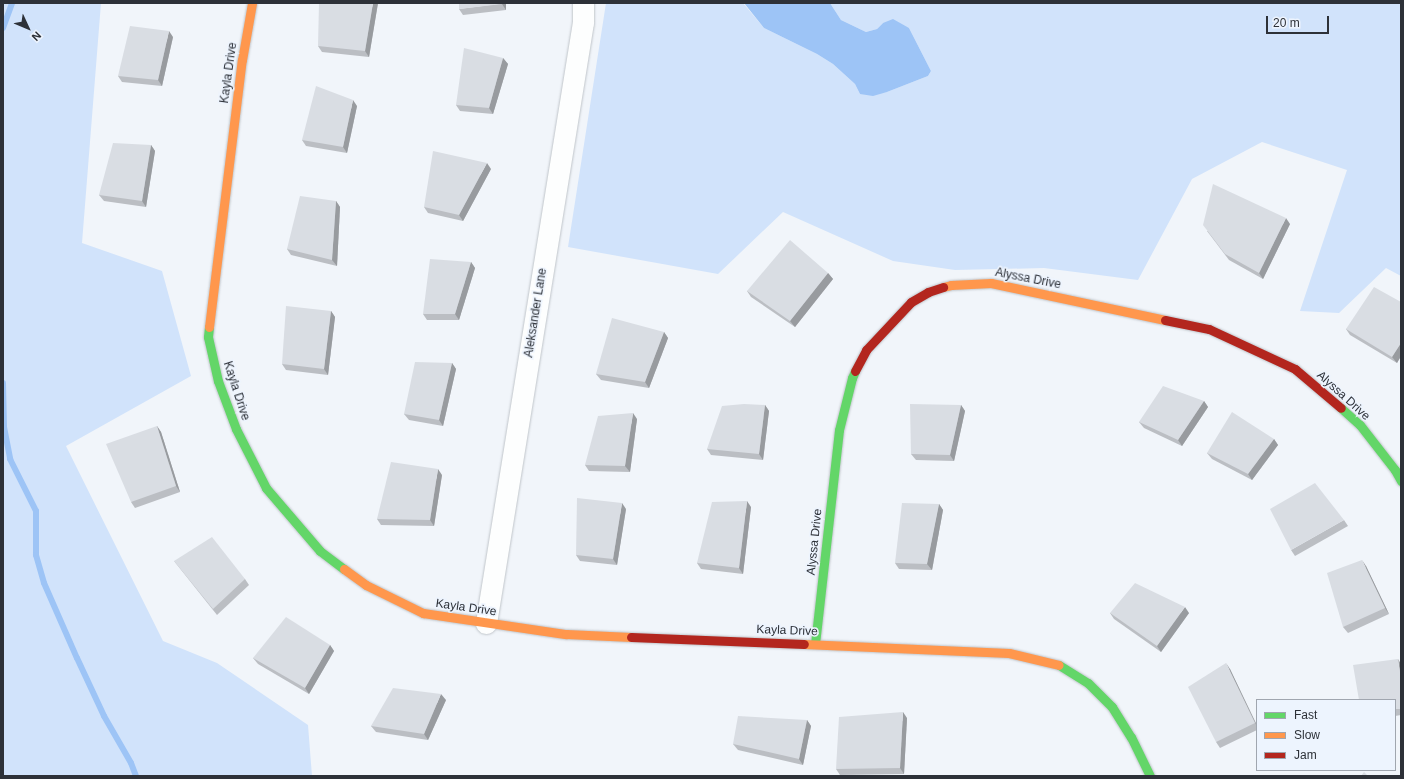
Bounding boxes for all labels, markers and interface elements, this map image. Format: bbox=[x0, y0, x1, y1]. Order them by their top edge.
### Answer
north arrow bbox=[8, 8, 48, 48]
scale bar bbox=[1268, 8, 1331, 34]
text: 20 m bbox=[1273, 16, 1300, 30]
text: N bbox=[30, 29, 44, 43]
street label: Kayla Drive bbox=[218, 42, 240, 104]
street label: Alyssa Drive bbox=[994, 266, 1062, 292]
street label: Aleksander Lane bbox=[522, 267, 550, 359]
street label: Kayla Drive bbox=[220, 360, 252, 422]
street label: Alyssa Drive bbox=[1313, 368, 1373, 424]
street label: Alyssa Drive bbox=[804, 508, 826, 576]
street label: Kayla Drive bbox=[435, 597, 497, 619]
street label: Kayla Drive bbox=[756, 623, 818, 639]
legend bbox=[1256, 699, 1396, 771]
text: Fast bbox=[1294, 708, 1317, 722]
text: Slow bbox=[1294, 728, 1320, 742]
text: Jam bbox=[1294, 748, 1317, 762]

